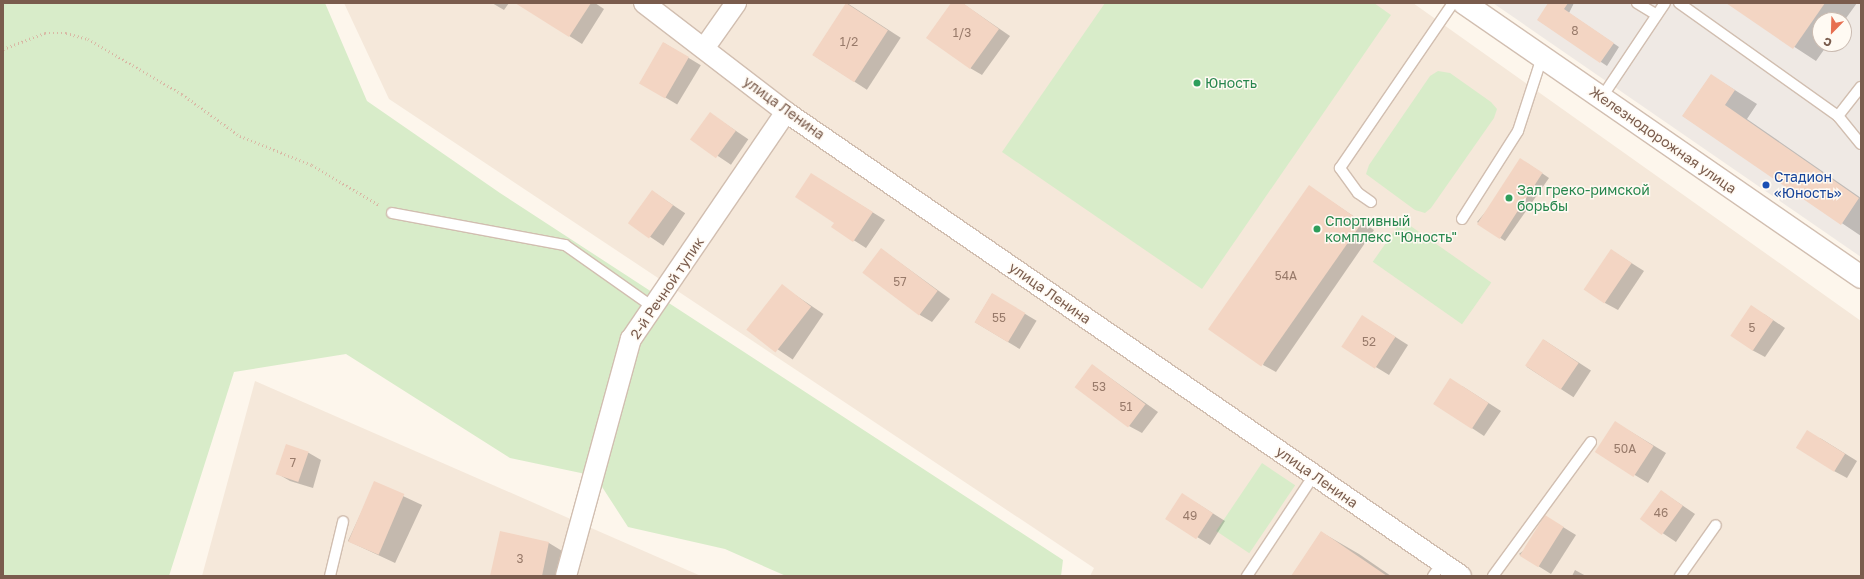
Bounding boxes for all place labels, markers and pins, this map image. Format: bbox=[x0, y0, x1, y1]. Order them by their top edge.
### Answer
place label: Юность bbox=[1205, 75, 1257, 91]
marker: Юность bbox=[1192, 78, 1202, 88]
place label: Стадион «Юность» bbox=[1774, 169, 1841, 202]
marker: Стадион «Юность» bbox=[1761, 180, 1771, 190]
place label: Зал греко-римской борьбы bbox=[1517, 182, 1650, 214]
marker: Зал греко-римской борьбы bbox=[1504, 193, 1514, 203]
place label: Спортивный комплекс "Юность" bbox=[1325, 213, 1457, 246]
marker: Спортивный комплекс "Юность" bbox=[1312, 224, 1322, 234]

